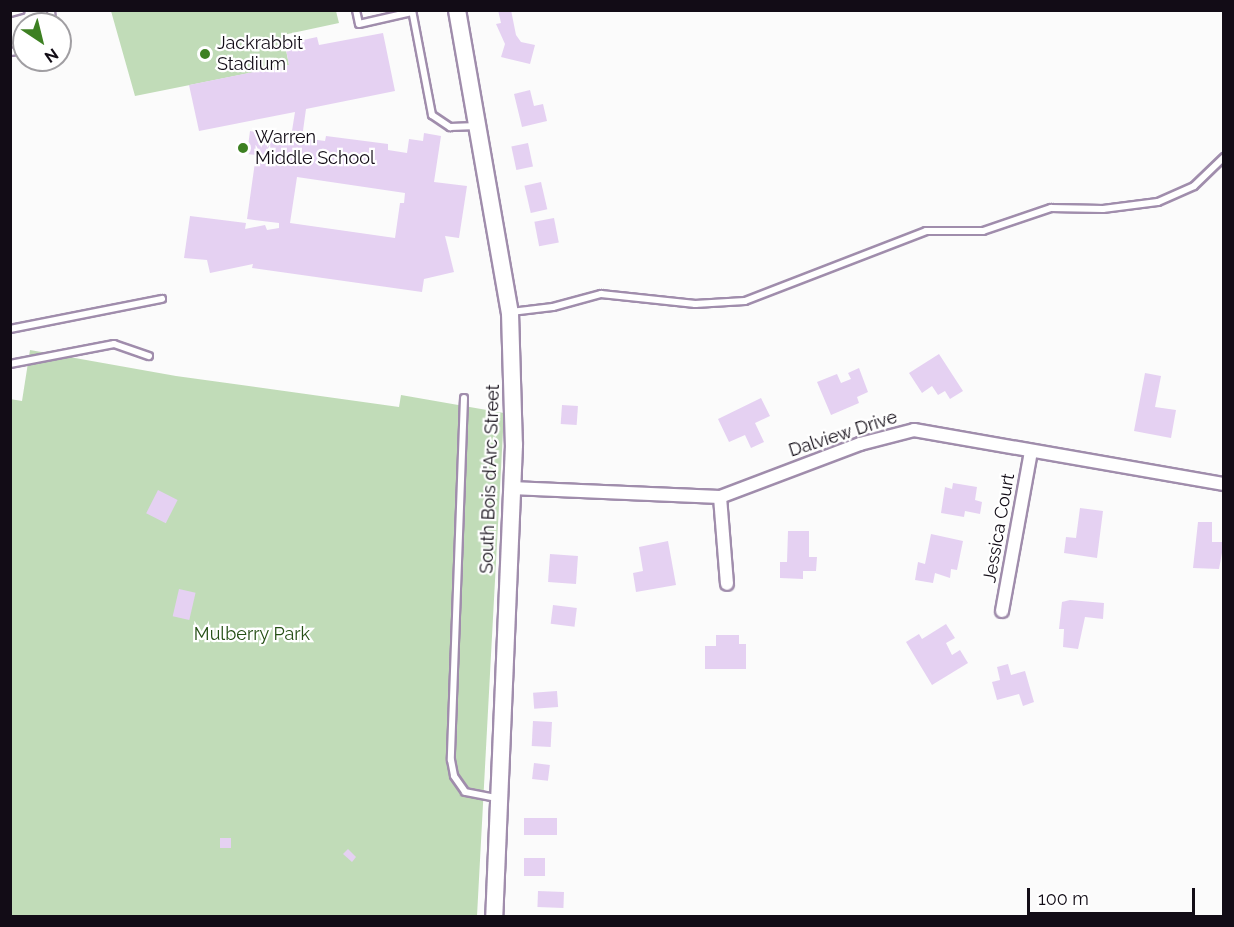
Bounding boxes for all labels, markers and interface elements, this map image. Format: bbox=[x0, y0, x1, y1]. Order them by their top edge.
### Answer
north arrow bbox=[12, 12, 72, 72]
place label: Jackrabbit Stadium bbox=[217, 33, 303, 76]
text: N bbox=[41, 44, 62, 67]
marker: Jackrabbit Stadium bbox=[198, 47, 212, 61]
place label: Warren Middle School bbox=[255, 127, 375, 170]
marker: Warren Middle School bbox=[236, 141, 250, 155]
street label: South Bois d'Arc Street bbox=[476, 384, 504, 574]
street label: Dalview Drive bbox=[786, 406, 900, 462]
street label: Jessica Court bbox=[979, 472, 1019, 584]
park label: Mulberry Park bbox=[194, 623, 310, 645]
scale bar bbox=[1030, 876, 1198, 914]
text: 100 m bbox=[1038, 888, 1089, 909]

